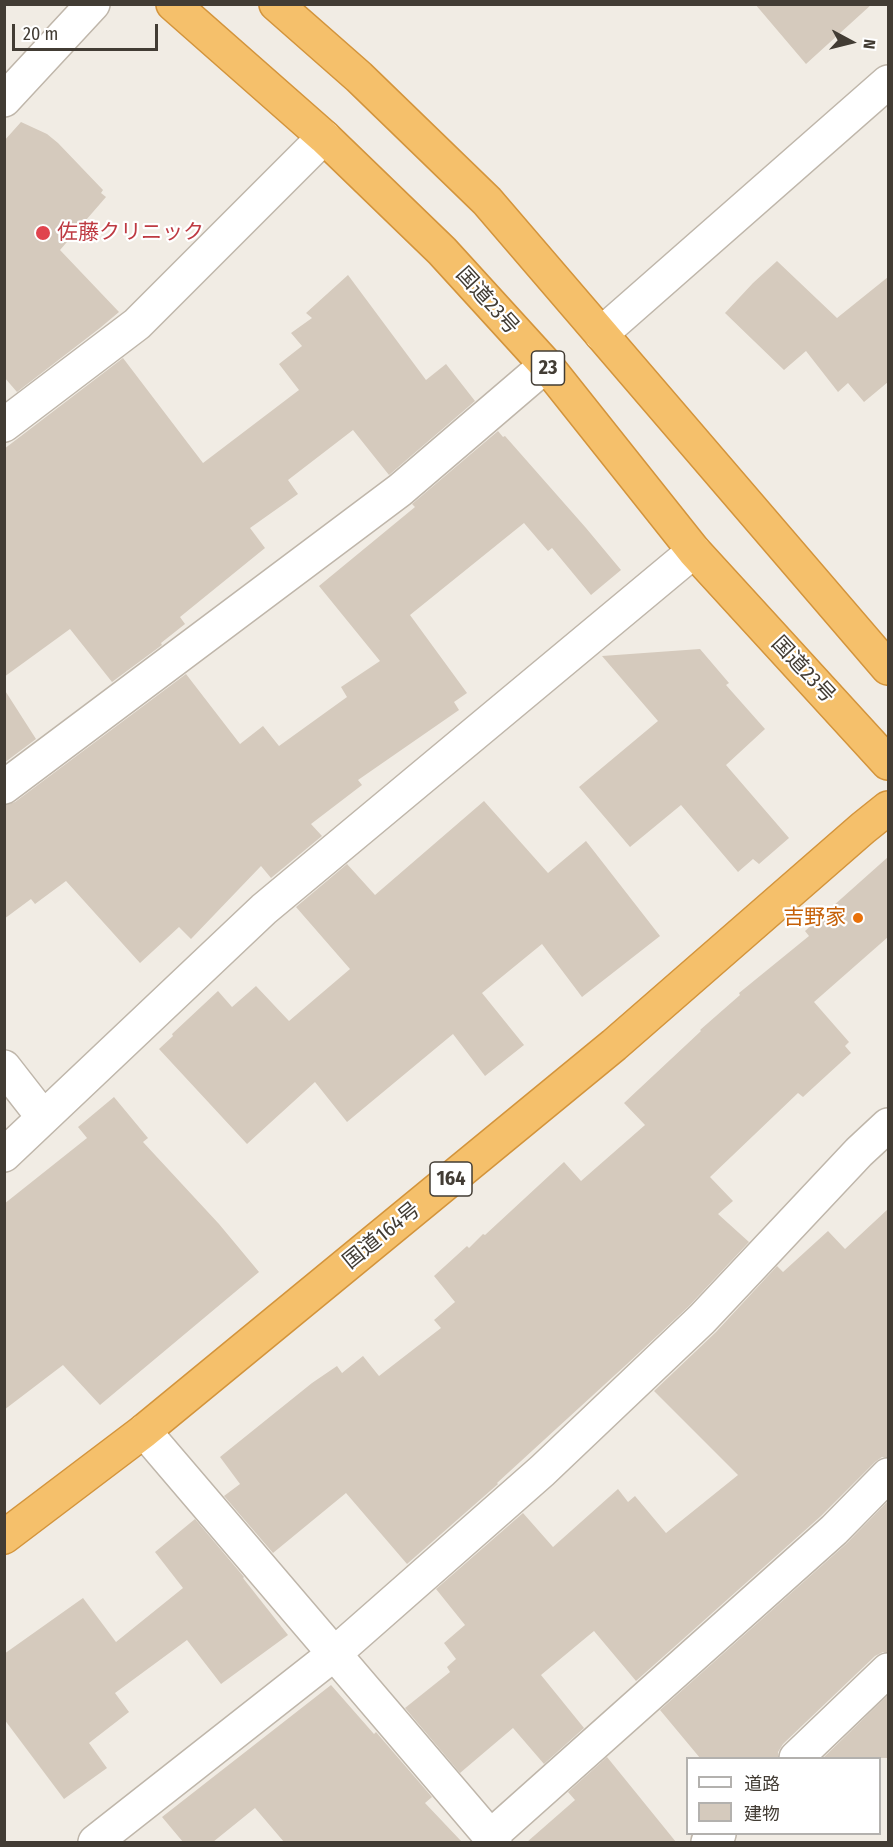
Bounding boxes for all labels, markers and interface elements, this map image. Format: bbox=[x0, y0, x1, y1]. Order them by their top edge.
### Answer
scale bar bbox=[15, 12, 160, 50]
north arrow bbox=[821, 12, 881, 72]
text: 20 m bbox=[23, 23, 58, 45]
text: N bbox=[859, 38, 879, 50]
place label: 佐藤クリニック bbox=[57, 220, 204, 246]
marker: 佐藤クリニック bbox=[34, 224, 52, 242]
street label: 国道23号 bbox=[450, 262, 524, 340]
road number: 23 bbox=[532, 351, 564, 385]
street label: 国道23号 bbox=[766, 632, 840, 708]
place label: 吉野家 bbox=[783, 905, 846, 931]
marker: 吉野家 bbox=[851, 911, 865, 925]
road number: 164 bbox=[430, 1162, 472, 1196]
street label: 国道164号 bbox=[338, 1197, 426, 1275]
legend bbox=[686, 1757, 881, 1835]
text: 道路 bbox=[744, 1773, 780, 1795]
text: 建物 bbox=[744, 1803, 780, 1825]

